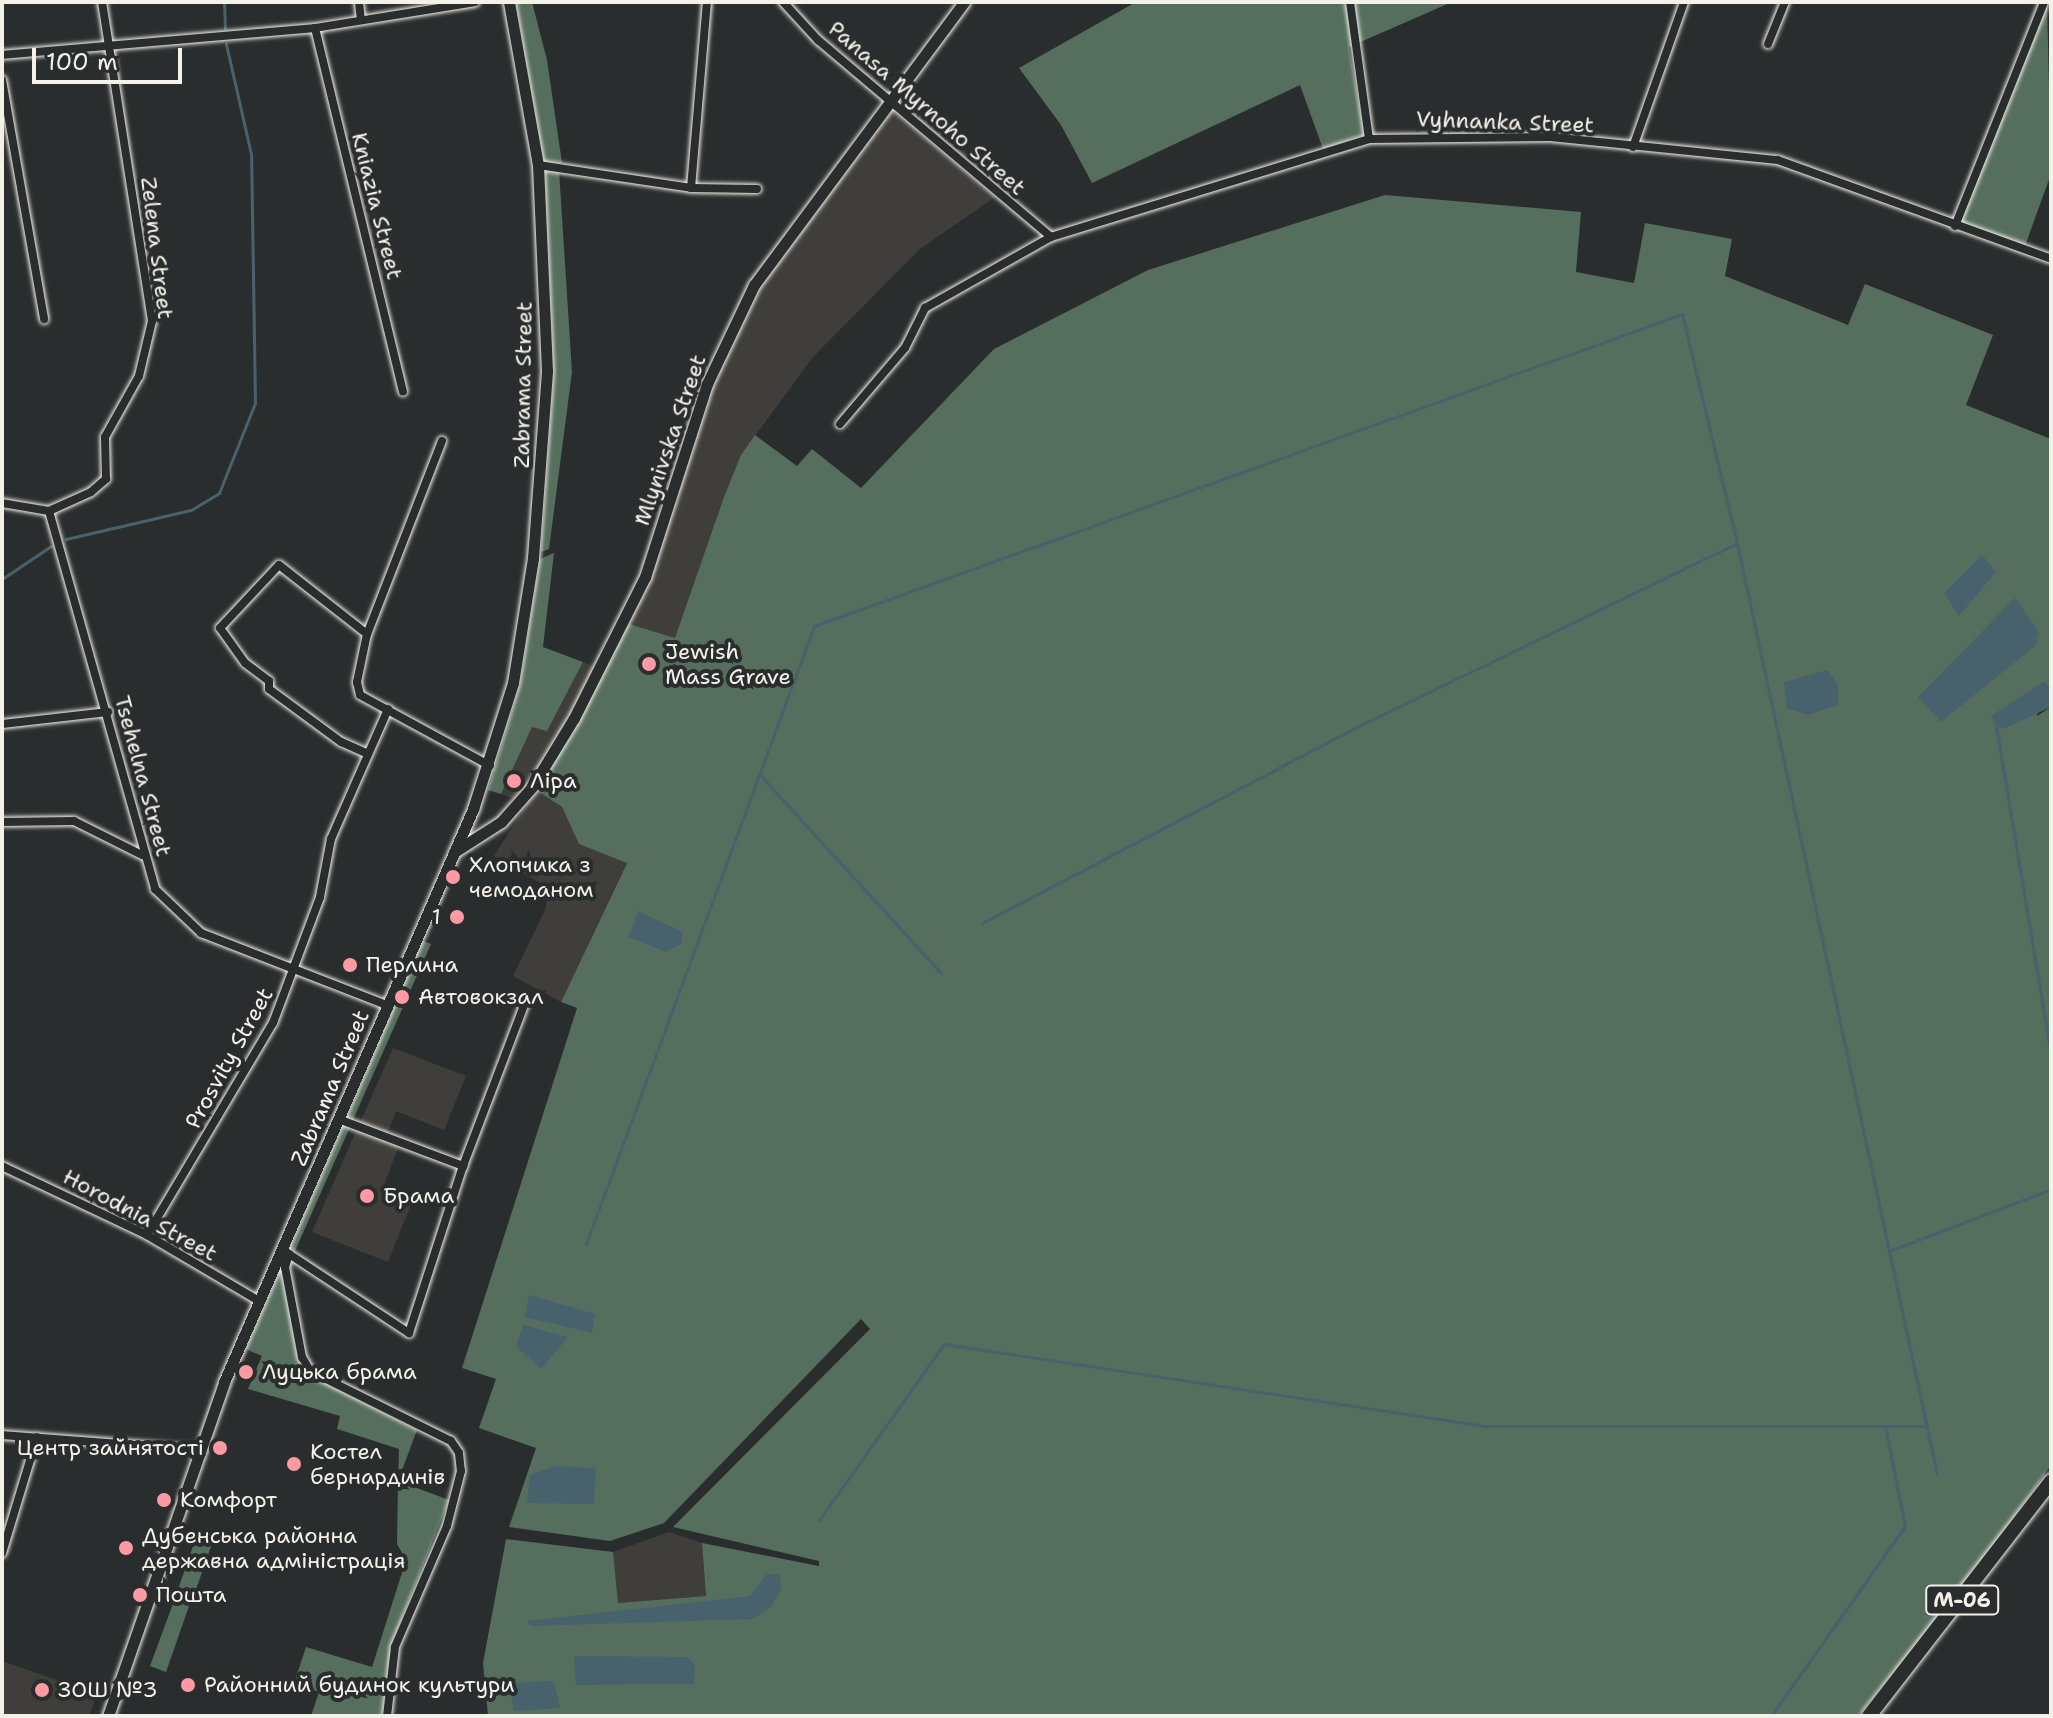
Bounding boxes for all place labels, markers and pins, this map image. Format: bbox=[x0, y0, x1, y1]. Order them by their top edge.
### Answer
place label: Jewish Mass Grave bbox=[665, 638, 791, 690]
marker: Jewish Mass Grave bbox=[640, 655, 658, 673]
place label: Ліра bbox=[530, 768, 577, 794]
marker: Ліра bbox=[505, 772, 523, 790]
place label: Хлопчика з чемоданом bbox=[469, 851, 593, 902]
marker: Хлопчика з чемоданом bbox=[444, 868, 462, 886]
place label: 1 bbox=[432, 904, 441, 930]
marker: 1 bbox=[448, 908, 466, 926]
place label: Перлина bbox=[366, 952, 458, 978]
marker: Перлина bbox=[341, 956, 359, 974]
place label: Автовокзал bbox=[418, 984, 543, 1010]
marker: Автовокзал bbox=[393, 988, 411, 1006]
place label: Брама bbox=[383, 1183, 454, 1209]
marker: Брама bbox=[358, 1187, 376, 1205]
place label: Луцька брама bbox=[262, 1359, 417, 1385]
marker: Луцька брама bbox=[237, 1363, 255, 1381]
place label: Центр зайнятості bbox=[17, 1435, 204, 1461]
place label: Костел бернардинів bbox=[310, 1438, 445, 1490]
marker: Центр зайнятості bbox=[211, 1439, 229, 1457]
marker: Костел бернардинів bbox=[285, 1455, 303, 1473]
place label: Комфорт bbox=[180, 1487, 277, 1513]
marker: Комфорт bbox=[155, 1491, 173, 1509]
place label: Дубенська районна державна адміністрація bbox=[142, 1522, 405, 1574]
marker: Дубенська районна державна адміністрація bbox=[117, 1539, 135, 1557]
place label: Пошта bbox=[156, 1582, 227, 1608]
marker: Пошта bbox=[131, 1586, 149, 1604]
place label: Районний будинок культури bbox=[204, 1672, 515, 1698]
marker: Районний будинок культури bbox=[179, 1676, 197, 1694]
place label: ЗОШ №3 bbox=[58, 1677, 158, 1703]
marker: ЗОШ №3 bbox=[33, 1681, 51, 1699]

